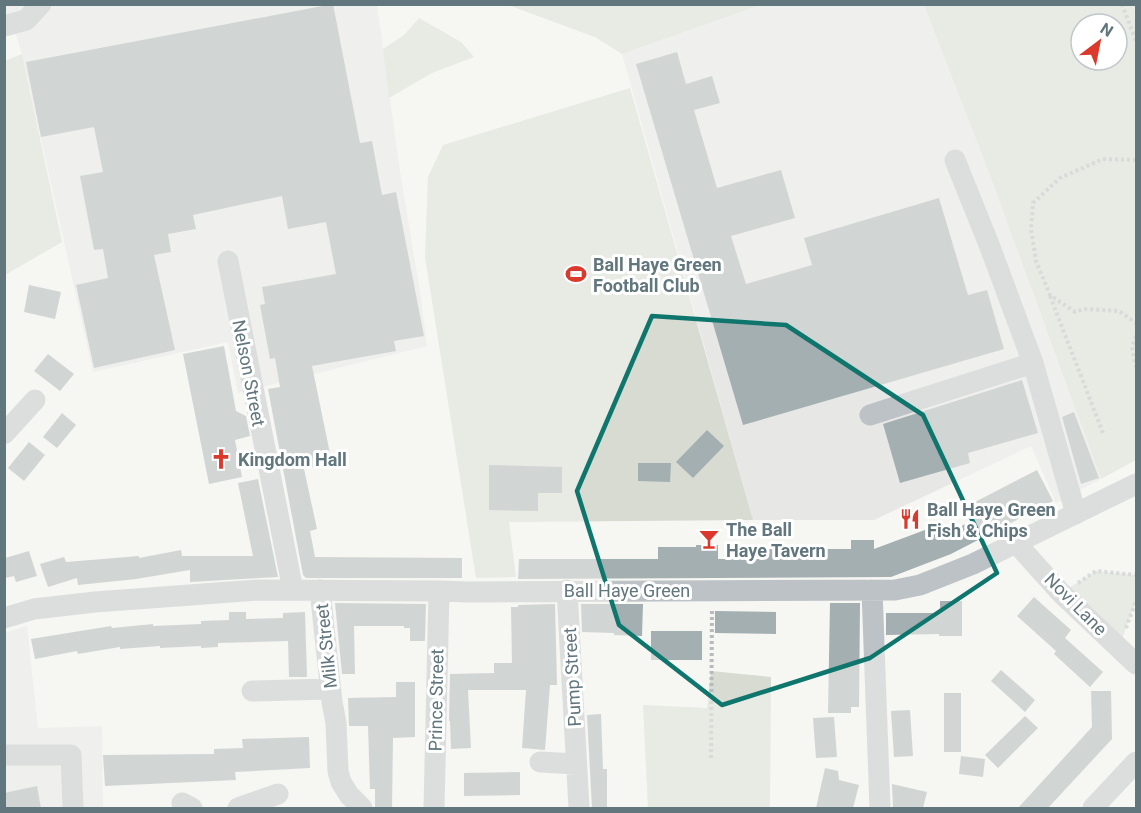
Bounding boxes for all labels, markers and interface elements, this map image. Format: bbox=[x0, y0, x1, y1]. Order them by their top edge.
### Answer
north arrow bbox=[1069, 12, 1129, 72]
text: N bbox=[1097, 19, 1117, 41]
place label: Ball Haye Green Football Club bbox=[593, 254, 722, 296]
sports icon: Ball Haye Green Football Club bbox=[564, 262, 588, 286]
street label: Nelson Street bbox=[228, 318, 270, 428]
church icon: Kingdom Hall bbox=[209, 447, 233, 471]
place label: Kingdom Hall bbox=[238, 449, 347, 470]
place label: Ball Haye Green Fish & Chips bbox=[927, 499, 1056, 541]
restaurant icon: Ball Haye Green Fish & Chips bbox=[898, 507, 922, 531]
place label: The Ball Haye Tavern bbox=[726, 519, 826, 561]
bar icon: The Ball Haye Tavern bbox=[697, 527, 721, 551]
street label: Novi Lane bbox=[1040, 568, 1112, 640]
street label: Ball Haye Green bbox=[564, 580, 690, 601]
street label: Milk Street bbox=[311, 602, 341, 690]
street label: Pump Street bbox=[559, 627, 585, 727]
street label: Prince Street bbox=[425, 648, 447, 752]

